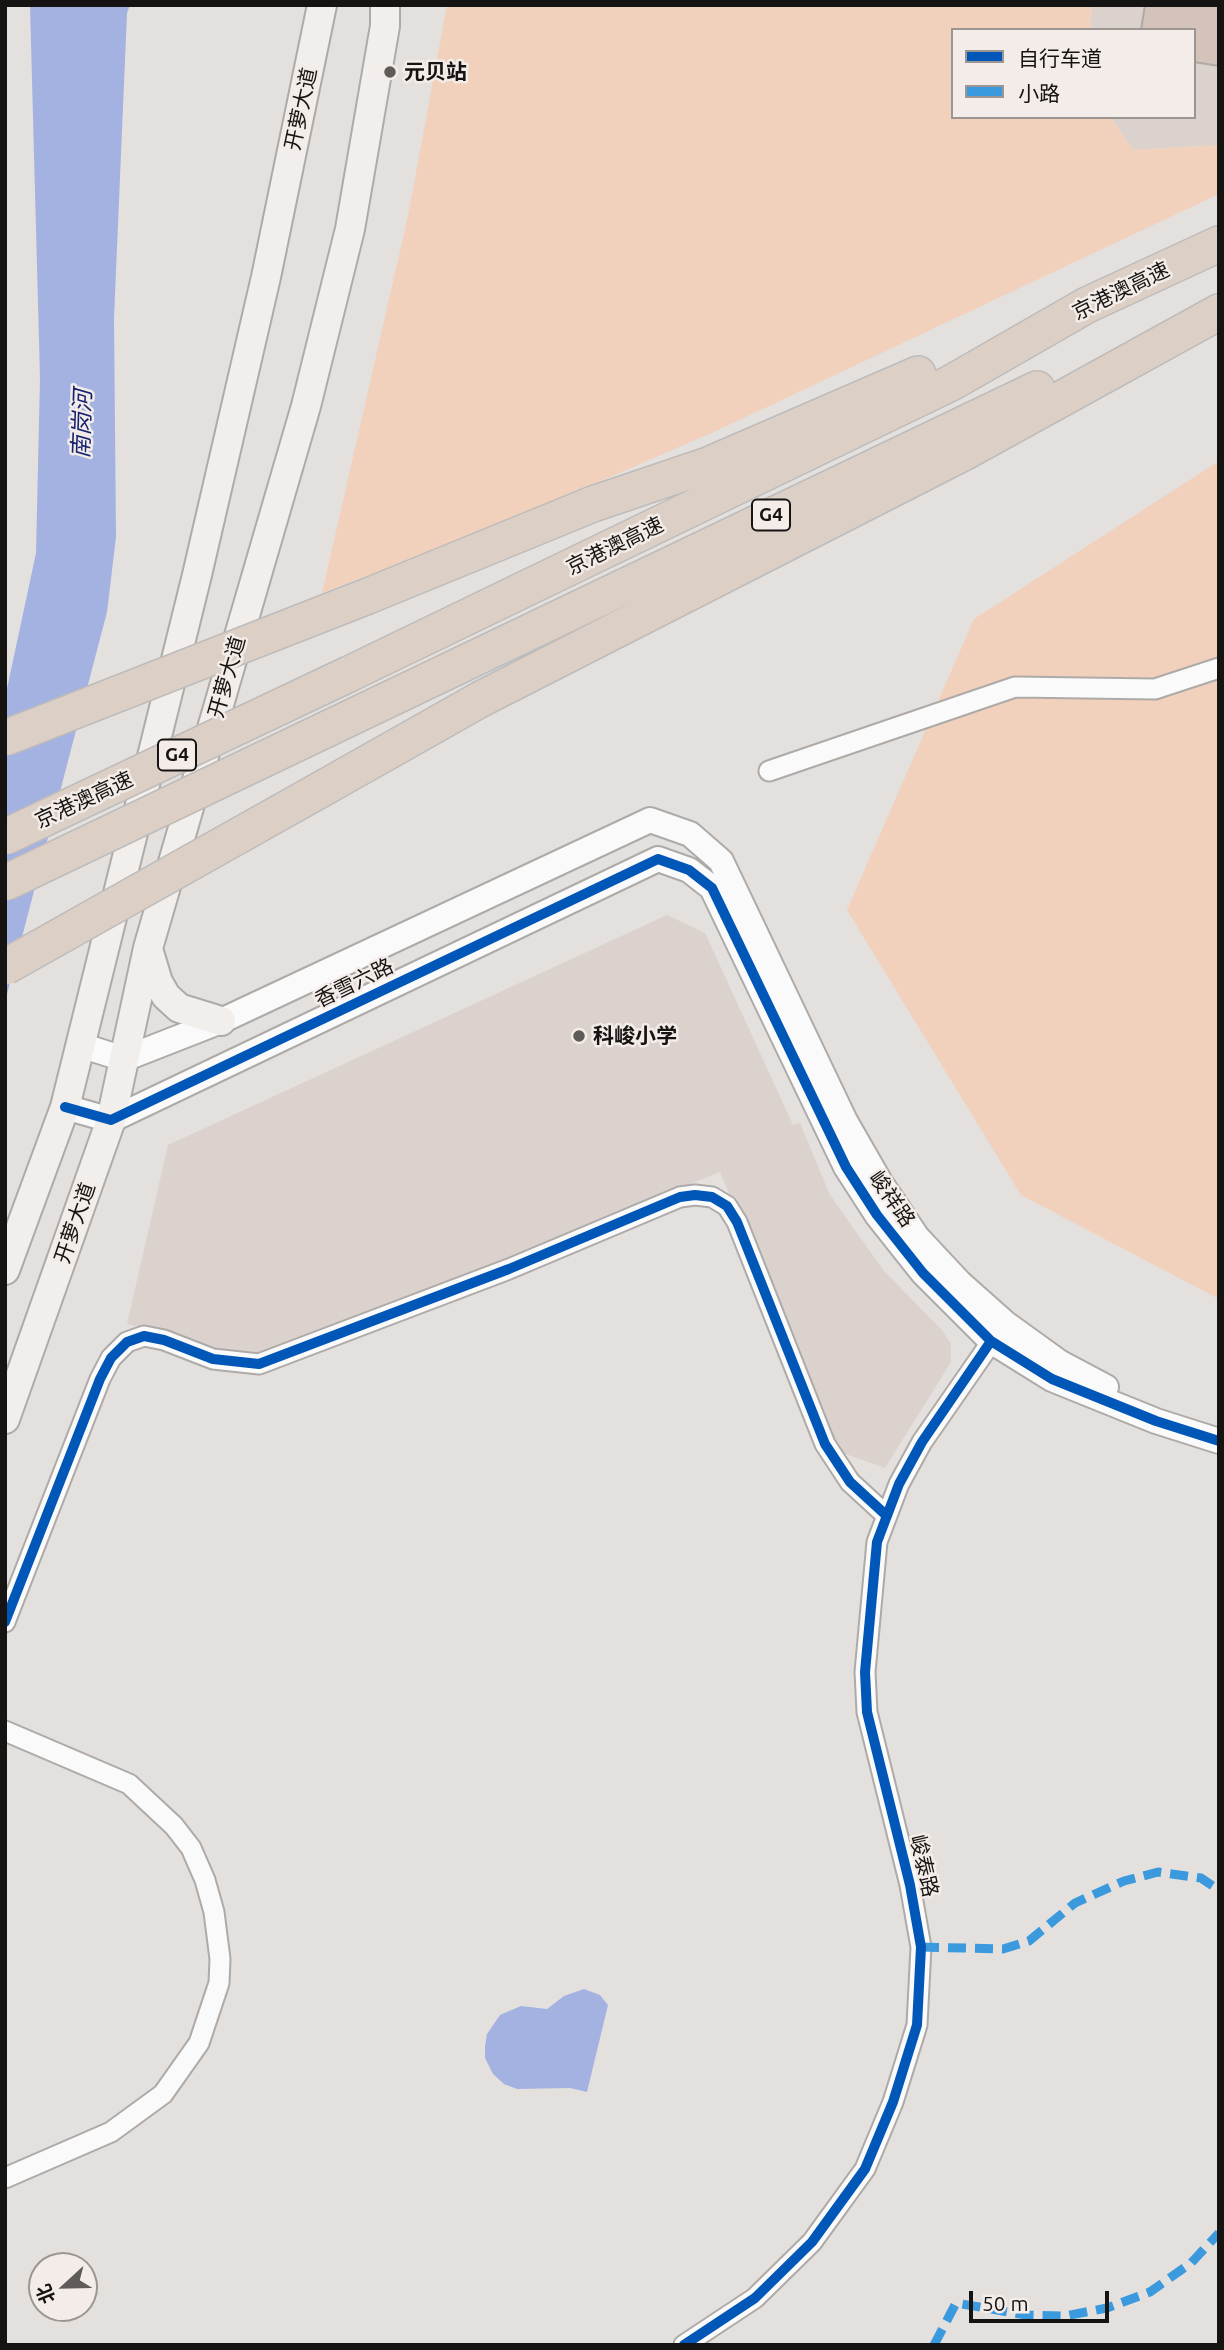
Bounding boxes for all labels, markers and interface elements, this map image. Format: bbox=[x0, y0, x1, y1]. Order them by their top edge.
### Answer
legend bbox=[951, 28, 1196, 119]
text: 自行车道 bbox=[1018, 46, 1102, 70]
place label: 元贝站 bbox=[404, 59, 467, 85]
marker: 元贝站 bbox=[382, 64, 398, 80]
street label: 开萝大道 bbox=[280, 65, 322, 153]
text: 小路 bbox=[1018, 81, 1060, 105]
street label: 京港澳高速 bbox=[1068, 257, 1174, 325]
water label: 南岗河 bbox=[67, 389, 97, 459]
road number: G4 bbox=[752, 500, 790, 530]
street label: 京港澳高速 bbox=[562, 512, 668, 580]
street label: 开萝大道 bbox=[203, 633, 251, 721]
road number: G4 bbox=[158, 740, 196, 770]
street label: 京港澳高速 bbox=[31, 766, 137, 834]
street label: 香雪六路 bbox=[311, 953, 397, 1013]
place label: 科峻小学 bbox=[593, 1023, 677, 1049]
marker: 科峻小学 bbox=[571, 1028, 587, 1044]
street label: 峻祥路 bbox=[864, 1166, 920, 1232]
street label: 开萝大道 bbox=[49, 1179, 101, 1267]
street label: 峻泰路 bbox=[905, 1832, 943, 1900]
north arrow bbox=[28, 2252, 98, 2322]
scale bar bbox=[972, 2276, 1112, 2320]
text: 北 bbox=[32, 2281, 59, 2307]
text: 50 m bbox=[982, 2291, 1029, 2315]

